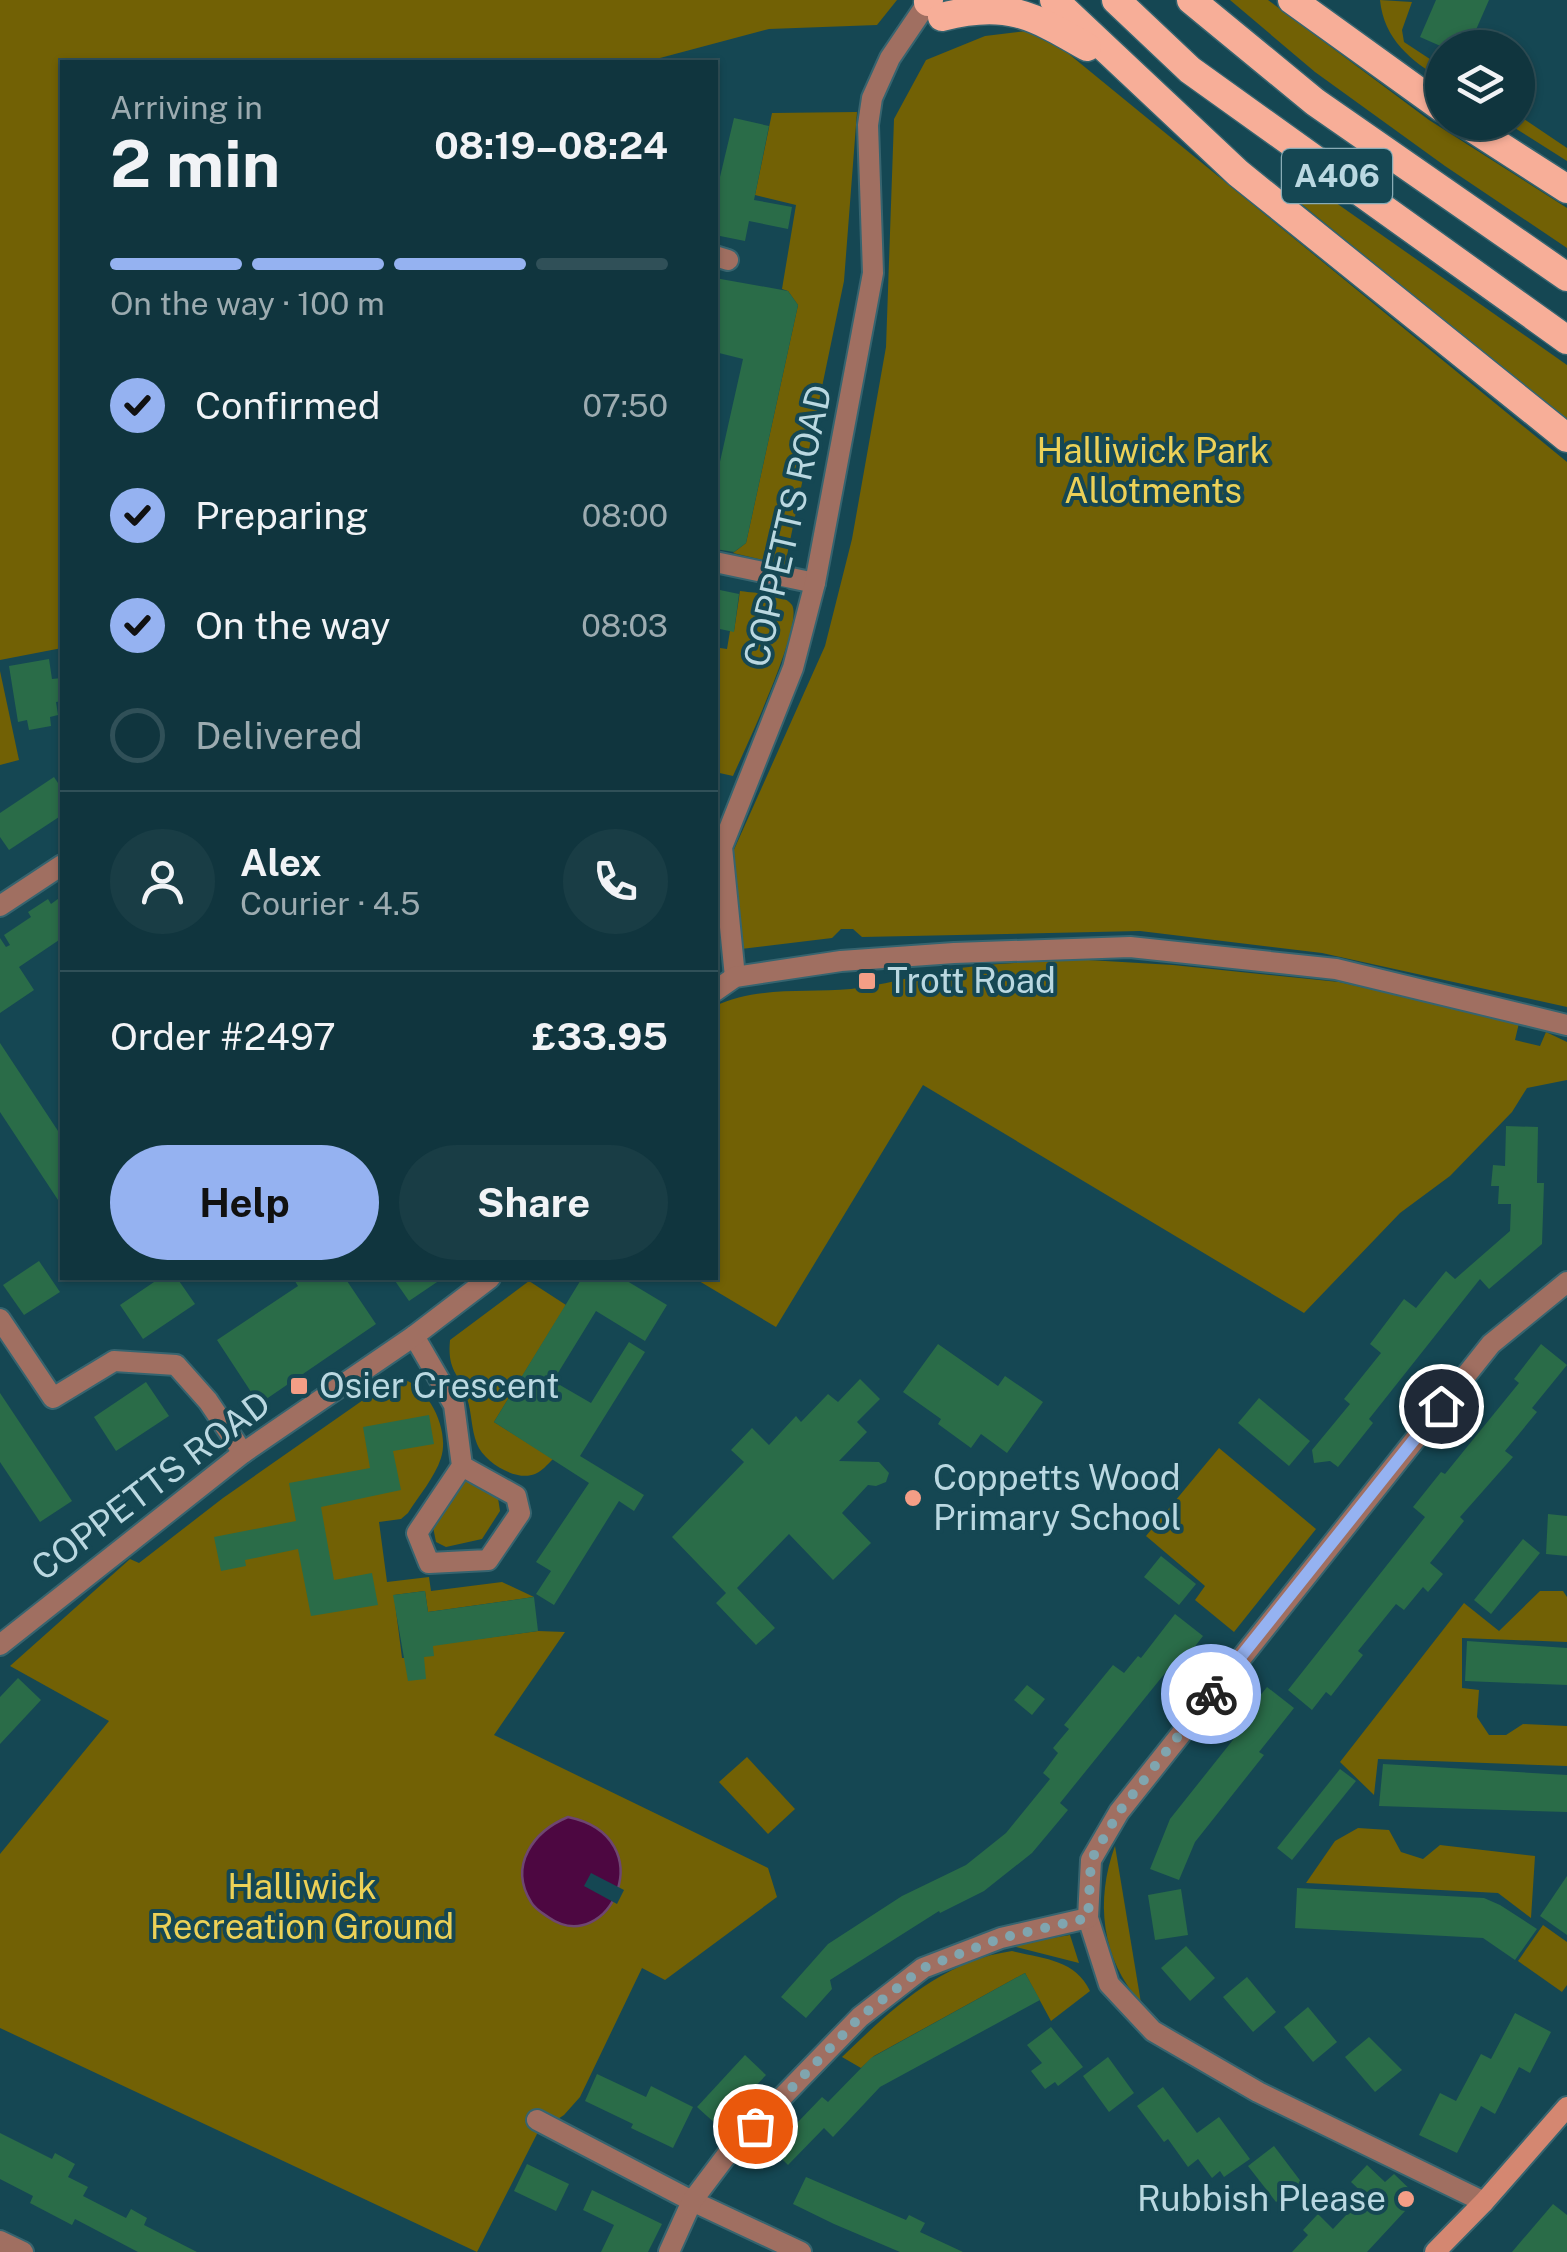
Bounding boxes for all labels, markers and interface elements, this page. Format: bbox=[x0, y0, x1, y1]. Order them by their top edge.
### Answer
map controls bbox=[1425, 30, 1535, 140]
button: layers bbox=[1425, 30, 1535, 140]
text: Arriving in bbox=[110, 89, 263, 126]
text: 08:19–08:24 bbox=[434, 123, 668, 168]
text: 2 min bbox=[110, 125, 280, 202]
road number: A406 bbox=[1282, 149, 1392, 203]
text: On the way · 100 m bbox=[110, 285, 385, 322]
icon: check bbox=[110, 378, 165, 433]
street label: COPPETTS ROAD bbox=[735, 381, 840, 671]
text: Confirmed bbox=[195, 383, 380, 428]
text: 07:50 bbox=[582, 387, 668, 424]
park label: Halliwick Park Allotments bbox=[1037, 430, 1269, 511]
icon: check bbox=[110, 488, 165, 543]
text: Preparing bbox=[195, 493, 369, 538]
text: 08:00 bbox=[582, 497, 668, 534]
icon: check bbox=[110, 598, 165, 653]
text: On the way bbox=[195, 603, 391, 648]
text: 08:03 bbox=[581, 607, 668, 644]
text: Delivered bbox=[195, 713, 363, 758]
button: person bbox=[110, 829, 215, 934]
button: phone bbox=[563, 829, 668, 934]
text: Alex bbox=[240, 840, 322, 885]
text: Courier · 4.5 bbox=[240, 885, 420, 922]
place label: Trott Road bbox=[887, 960, 1056, 1001]
marker: Trott Road bbox=[856, 970, 878, 992]
text: Order #2497 bbox=[110, 1014, 336, 1059]
text: £33.95 bbox=[532, 1014, 668, 1059]
button: Help bbox=[110, 1145, 379, 1260]
button: Share bbox=[399, 1145, 668, 1260]
pin bbox=[1399, 1364, 1484, 1449]
place label: Osier Crescent bbox=[319, 1365, 560, 1406]
marker: Osier Crescent bbox=[288, 1375, 310, 1397]
icon: home bbox=[1414, 1379, 1469, 1434]
street label: COPPETTS ROAD bbox=[23, 1383, 278, 1589]
place label: Coppetts Wood Primary School bbox=[933, 1457, 1181, 1538]
marker: Coppetts Wood Primary School bbox=[902, 1487, 924, 1509]
courier bbox=[1161, 1644, 1261, 1744]
icon: bike bbox=[1184, 1667, 1239, 1722]
park label: Halliwick Recreation Ground bbox=[150, 1866, 454, 1947]
pin bbox=[713, 2084, 798, 2169]
icon: bag bbox=[728, 2099, 783, 2154]
place label: Rubbish Please bbox=[1137, 2178, 1386, 2219]
marker: Rubbish Please bbox=[1395, 2188, 1417, 2210]

